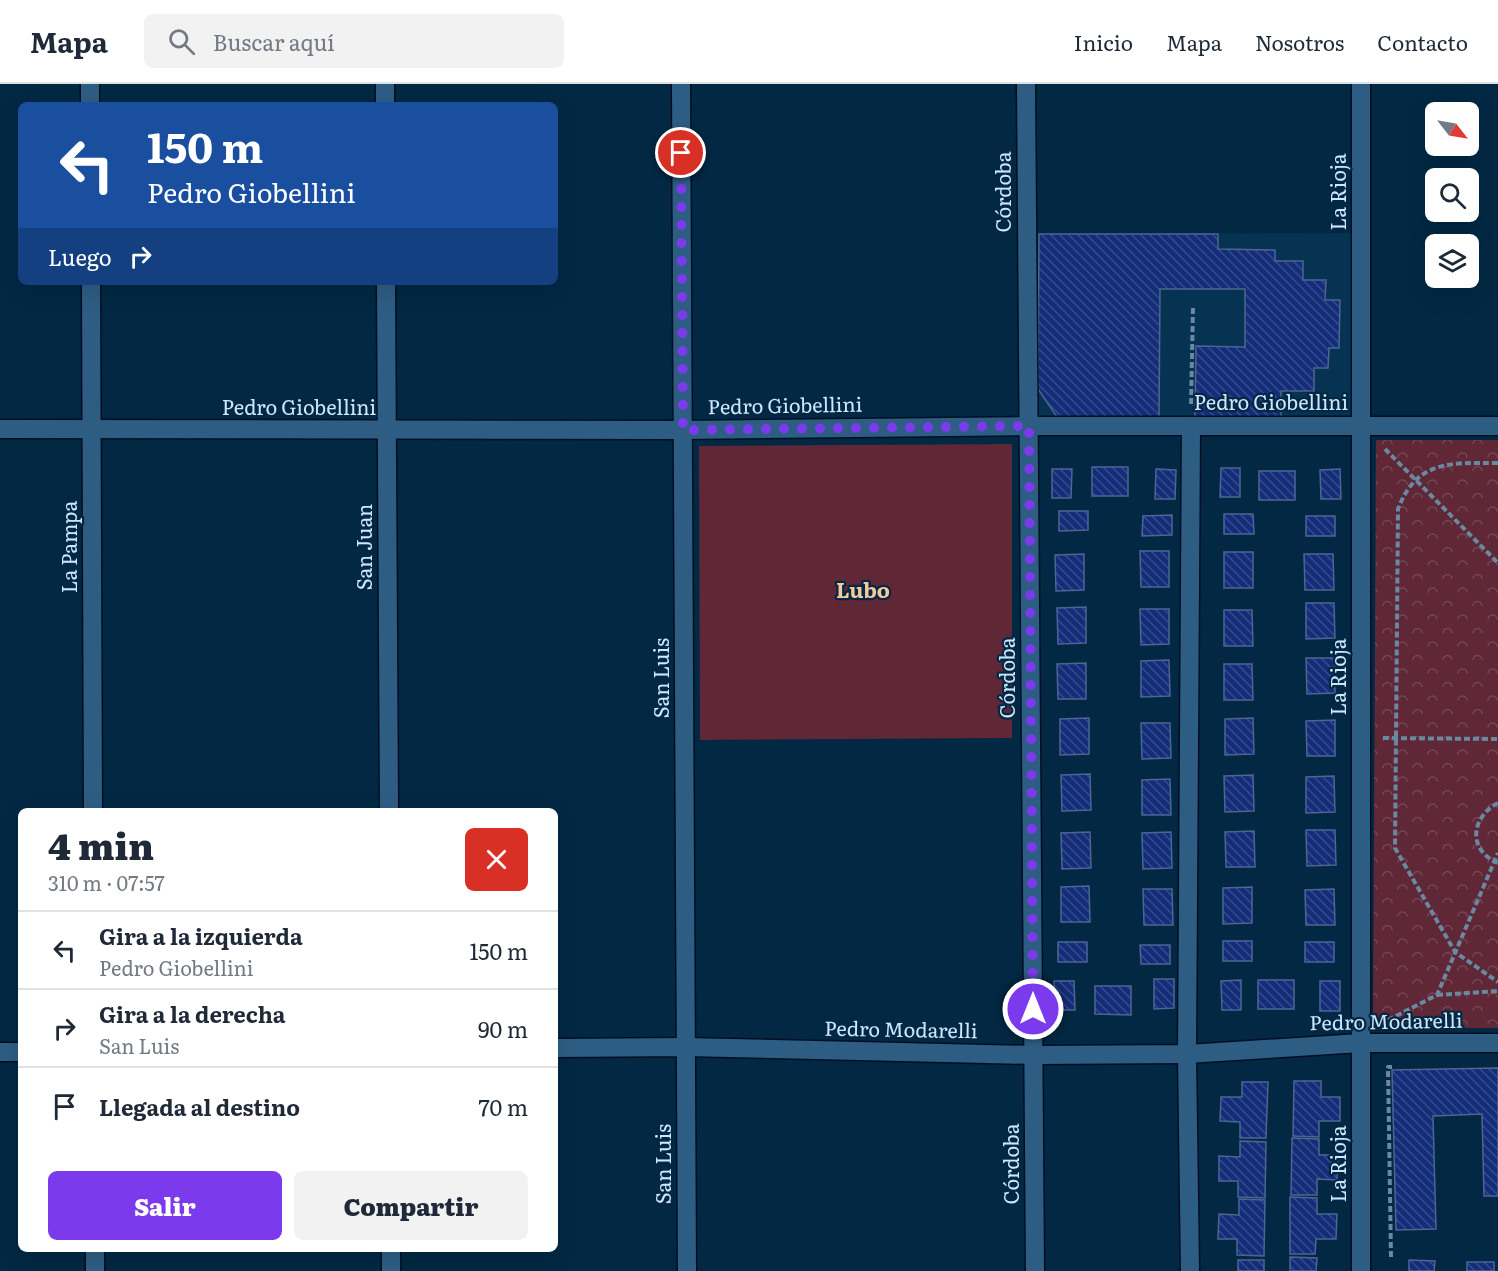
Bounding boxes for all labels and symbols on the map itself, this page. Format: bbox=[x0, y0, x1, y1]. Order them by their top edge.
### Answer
north arrow bbox=[1425, 102, 1479, 156]
pin bbox=[655, 127, 706, 178]
street label: Córdoba bbox=[987, 151, 1017, 232]
street label: La Rioja bbox=[1322, 153, 1352, 231]
street label: Pedro Giobellini bbox=[1194, 386, 1349, 416]
street label: Pedro Giobellini bbox=[707, 388, 863, 420]
street label: Pedro Giobellini bbox=[222, 391, 377, 421]
street label: La Pampa bbox=[53, 501, 83, 593]
street label: San Juan bbox=[348, 504, 378, 590]
district label: Lubo bbox=[836, 573, 890, 604]
street label: Córdoba bbox=[991, 637, 1021, 718]
street label: San Luis bbox=[645, 638, 675, 718]
street label: La Rioja bbox=[1322, 638, 1352, 716]
position arrow bbox=[1001, 977, 1065, 1041]
street label: Pedro Modarelli bbox=[1309, 1004, 1463, 1036]
street label: Pedro Modarelli bbox=[824, 1012, 978, 1044]
street label: Córdoba bbox=[995, 1123, 1025, 1204]
street label: San Luis bbox=[647, 1124, 677, 1204]
street label: La Rioja bbox=[1322, 1125, 1352, 1203]

